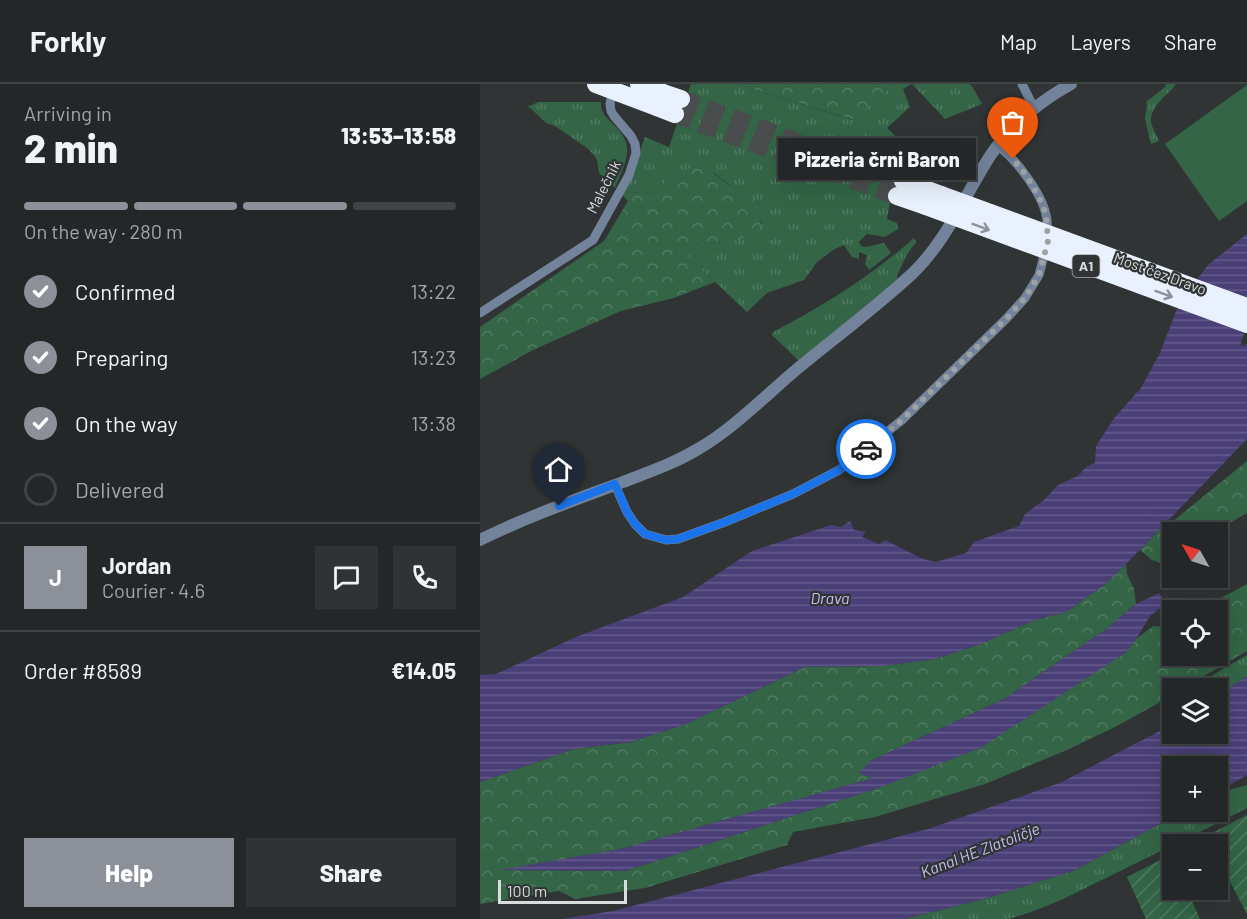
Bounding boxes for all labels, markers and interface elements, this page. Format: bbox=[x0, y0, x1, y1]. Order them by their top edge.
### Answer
text: Forkly bbox=[30, 24, 106, 58]
text: Map bbox=[1000, 29, 1037, 54]
text: Layers bbox=[1070, 29, 1131, 54]
text: Share bbox=[1164, 29, 1217, 54]
pin bbox=[987, 97, 1038, 159]
text: Arriving in bbox=[24, 101, 112, 125]
icon: bag bbox=[996, 106, 1029, 139]
text: 13:53–13:58 bbox=[341, 122, 456, 148]
text: 2 min bbox=[24, 124, 118, 171]
callout: Pizzeria črni Baron bbox=[779, 138, 977, 180]
text: Pizzeria črni Baron bbox=[794, 147, 960, 171]
street label: Malečnik bbox=[582, 157, 624, 216]
text: On the way · 280 m bbox=[24, 219, 183, 243]
one-way arrow bbox=[971, 222, 990, 233]
street label: Most čez Dravo bbox=[1112, 248, 1209, 298]
road number: A1 bbox=[1072, 255, 1100, 277]
icon: check bbox=[24, 275, 57, 308]
text: Confirmed bbox=[75, 278, 175, 304]
text: 13:22 bbox=[410, 279, 456, 303]
one-way arrow bbox=[1154, 289, 1173, 300]
icon: check bbox=[24, 341, 57, 374]
text: Preparing bbox=[75, 344, 168, 370]
text: 13:23 bbox=[411, 345, 456, 369]
icon: check bbox=[24, 407, 57, 440]
text: On the way bbox=[75, 410, 178, 436]
text: 13:38 bbox=[411, 411, 456, 435]
courier bbox=[836, 419, 896, 479]
icon: car bbox=[850, 433, 883, 466]
pin bbox=[533, 444, 584, 506]
icon: home bbox=[542, 453, 575, 486]
text: Delivered bbox=[75, 476, 164, 502]
north arrow bbox=[1162, 522, 1228, 588]
map controls bbox=[1162, 522, 1228, 900]
button: chat bbox=[315, 546, 378, 609]
button: phone bbox=[393, 546, 456, 609]
text: Jordan bbox=[102, 552, 171, 578]
text: J bbox=[49, 564, 62, 590]
text: Courier · 4.6 bbox=[102, 578, 205, 602]
water label: Drava bbox=[811, 588, 850, 607]
button: locate bbox=[1162, 600, 1228, 666]
text: Order #8589 bbox=[24, 657, 142, 683]
text: €14.05 bbox=[391, 657, 456, 683]
button: layers bbox=[1162, 678, 1228, 744]
button: + bbox=[1162, 756, 1228, 822]
water label: Kanal HE Zlatoličje bbox=[918, 818, 1042, 881]
button: − bbox=[1162, 834, 1228, 900]
button: Help bbox=[24, 838, 234, 907]
button: Share bbox=[246, 838, 456, 907]
scale bar bbox=[498, 877, 627, 904]
text: 100 m bbox=[507, 881, 547, 900]

